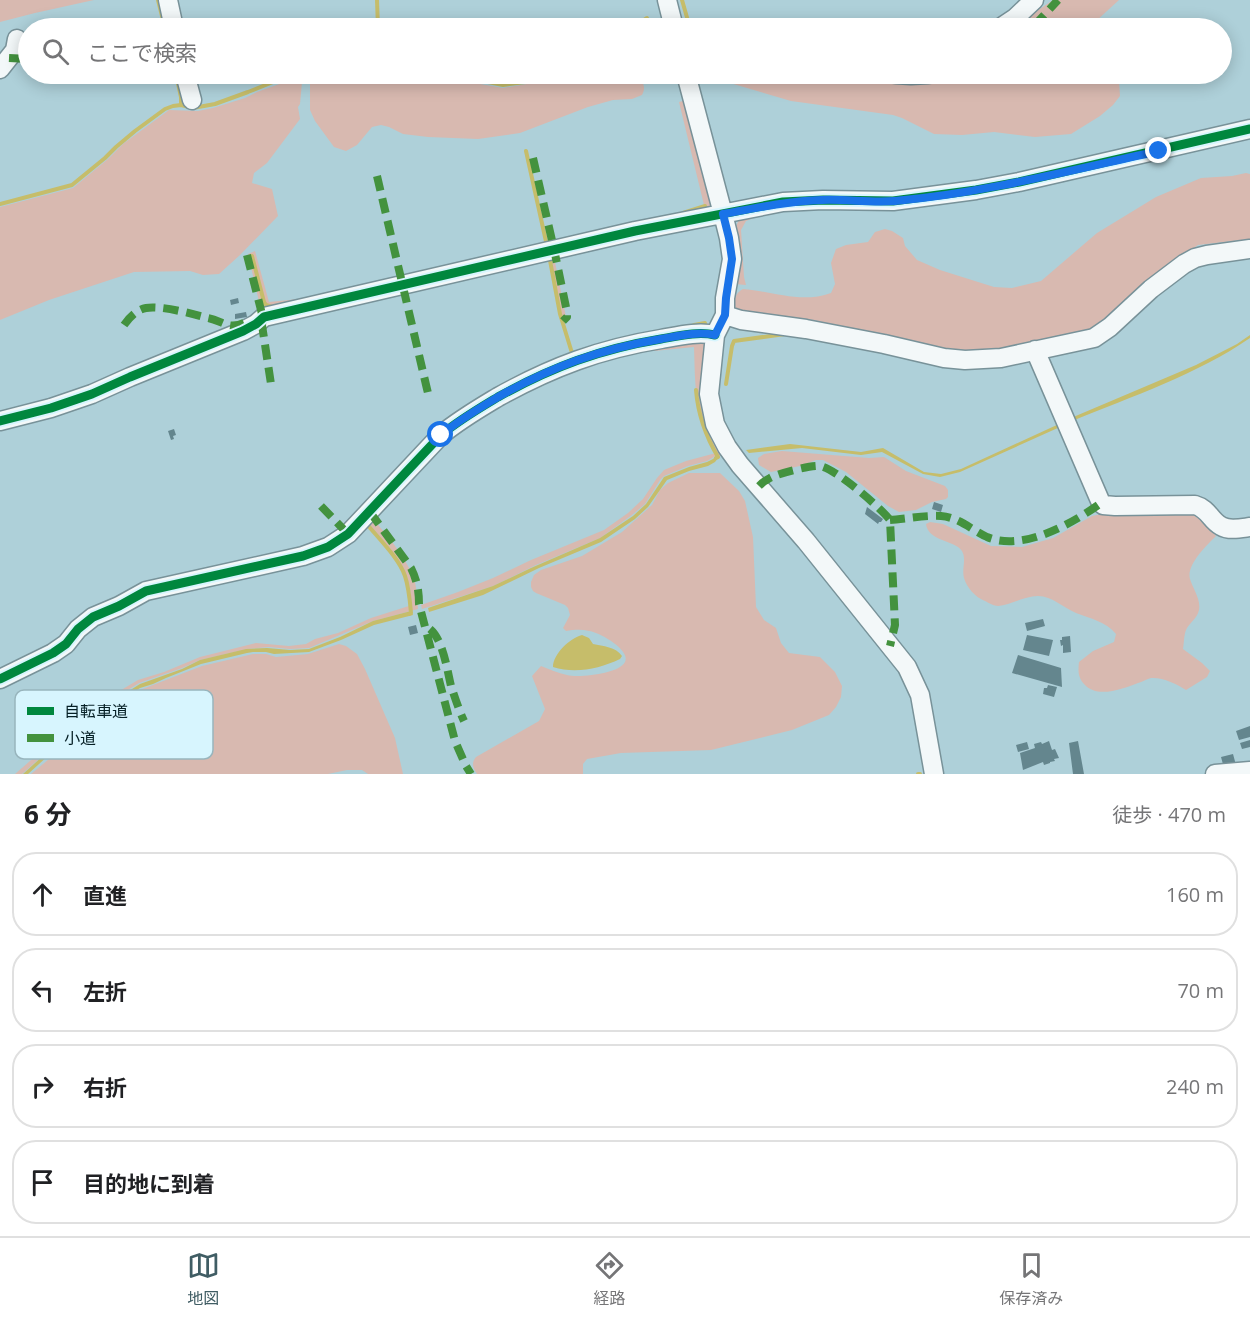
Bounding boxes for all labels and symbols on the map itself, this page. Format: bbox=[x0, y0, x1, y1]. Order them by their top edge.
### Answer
route end bbox=[1145, 137, 1171, 163]
route start bbox=[427, 421, 453, 447]
legend bbox=[15, 690, 213, 759]
text: 自転車道 bbox=[64, 700, 128, 722]
text: 小道 bbox=[64, 727, 96, 749]

